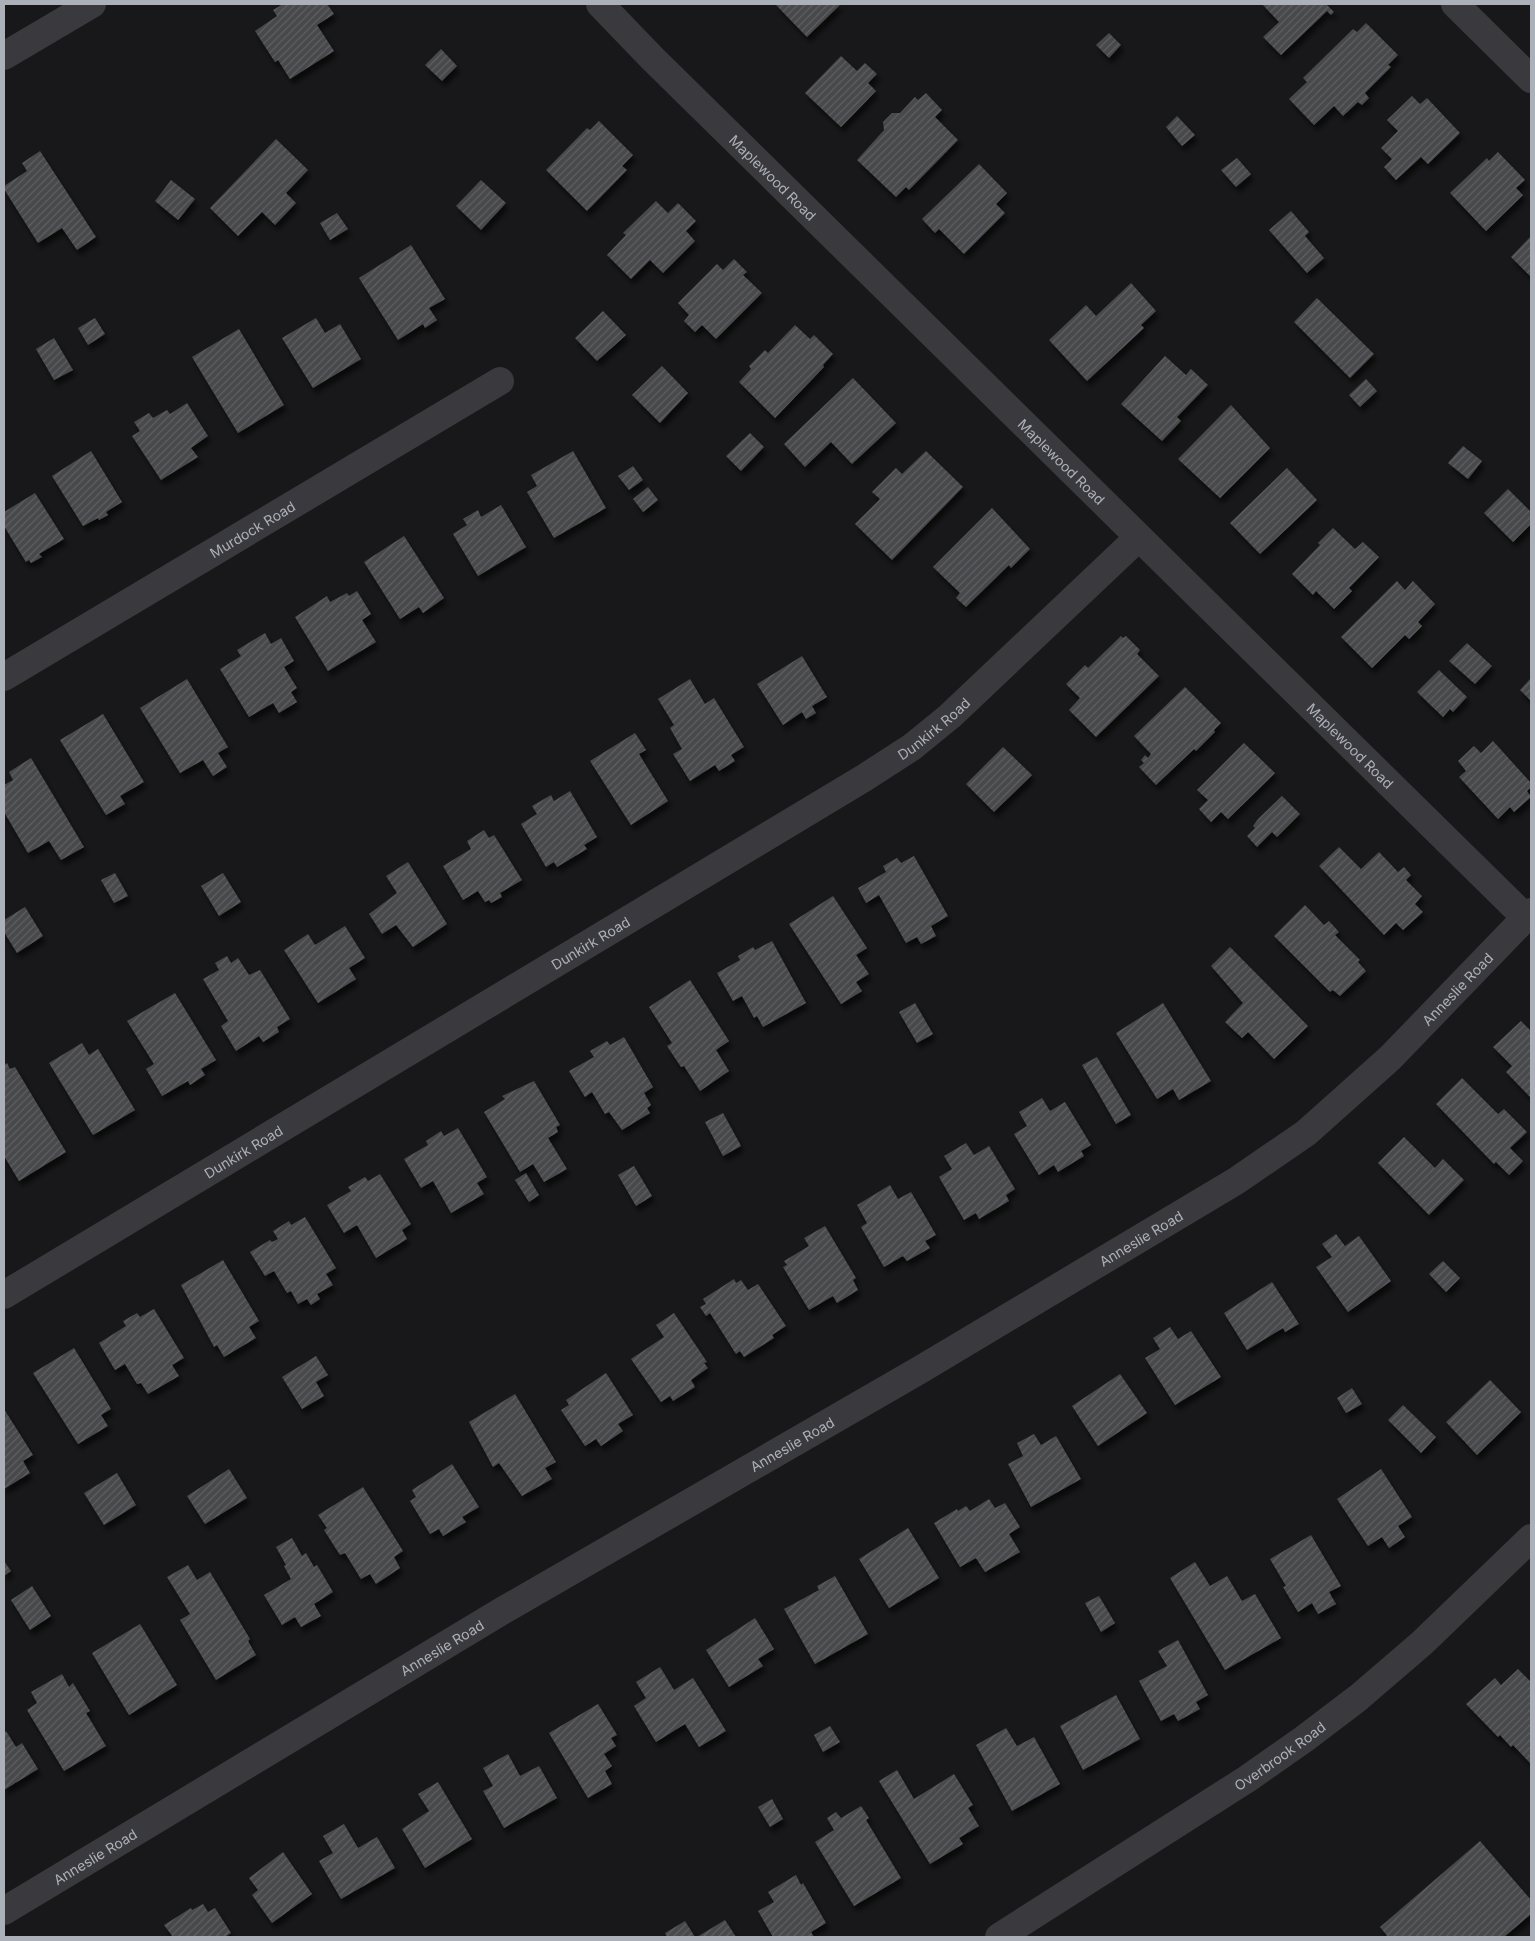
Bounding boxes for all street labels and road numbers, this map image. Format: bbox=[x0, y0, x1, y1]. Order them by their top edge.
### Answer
street label: Maplewood Road bbox=[726, 131, 820, 224]
street label: Maplewood Road bbox=[1015, 415, 1109, 508]
street label: Murdock Road bbox=[206, 497, 298, 561]
street label: Dunkirk Road bbox=[894, 694, 973, 763]
street label: Maplewood Road bbox=[1304, 699, 1397, 792]
street label: Dunkirk Road bbox=[548, 912, 633, 973]
street label: Anneslie Road bbox=[1418, 949, 1496, 1029]
street label: Dunkirk Road bbox=[201, 1121, 285, 1181]
street label: Anneslie Road bbox=[1096, 1206, 1186, 1270]
street label: Anneslie Road bbox=[747, 1413, 837, 1475]
street label: Anneslie Road bbox=[397, 1616, 487, 1679]
street label: Overbrook Road bbox=[1231, 1718, 1328, 1794]
street label: Anneslie Road bbox=[50, 1825, 140, 1888]

